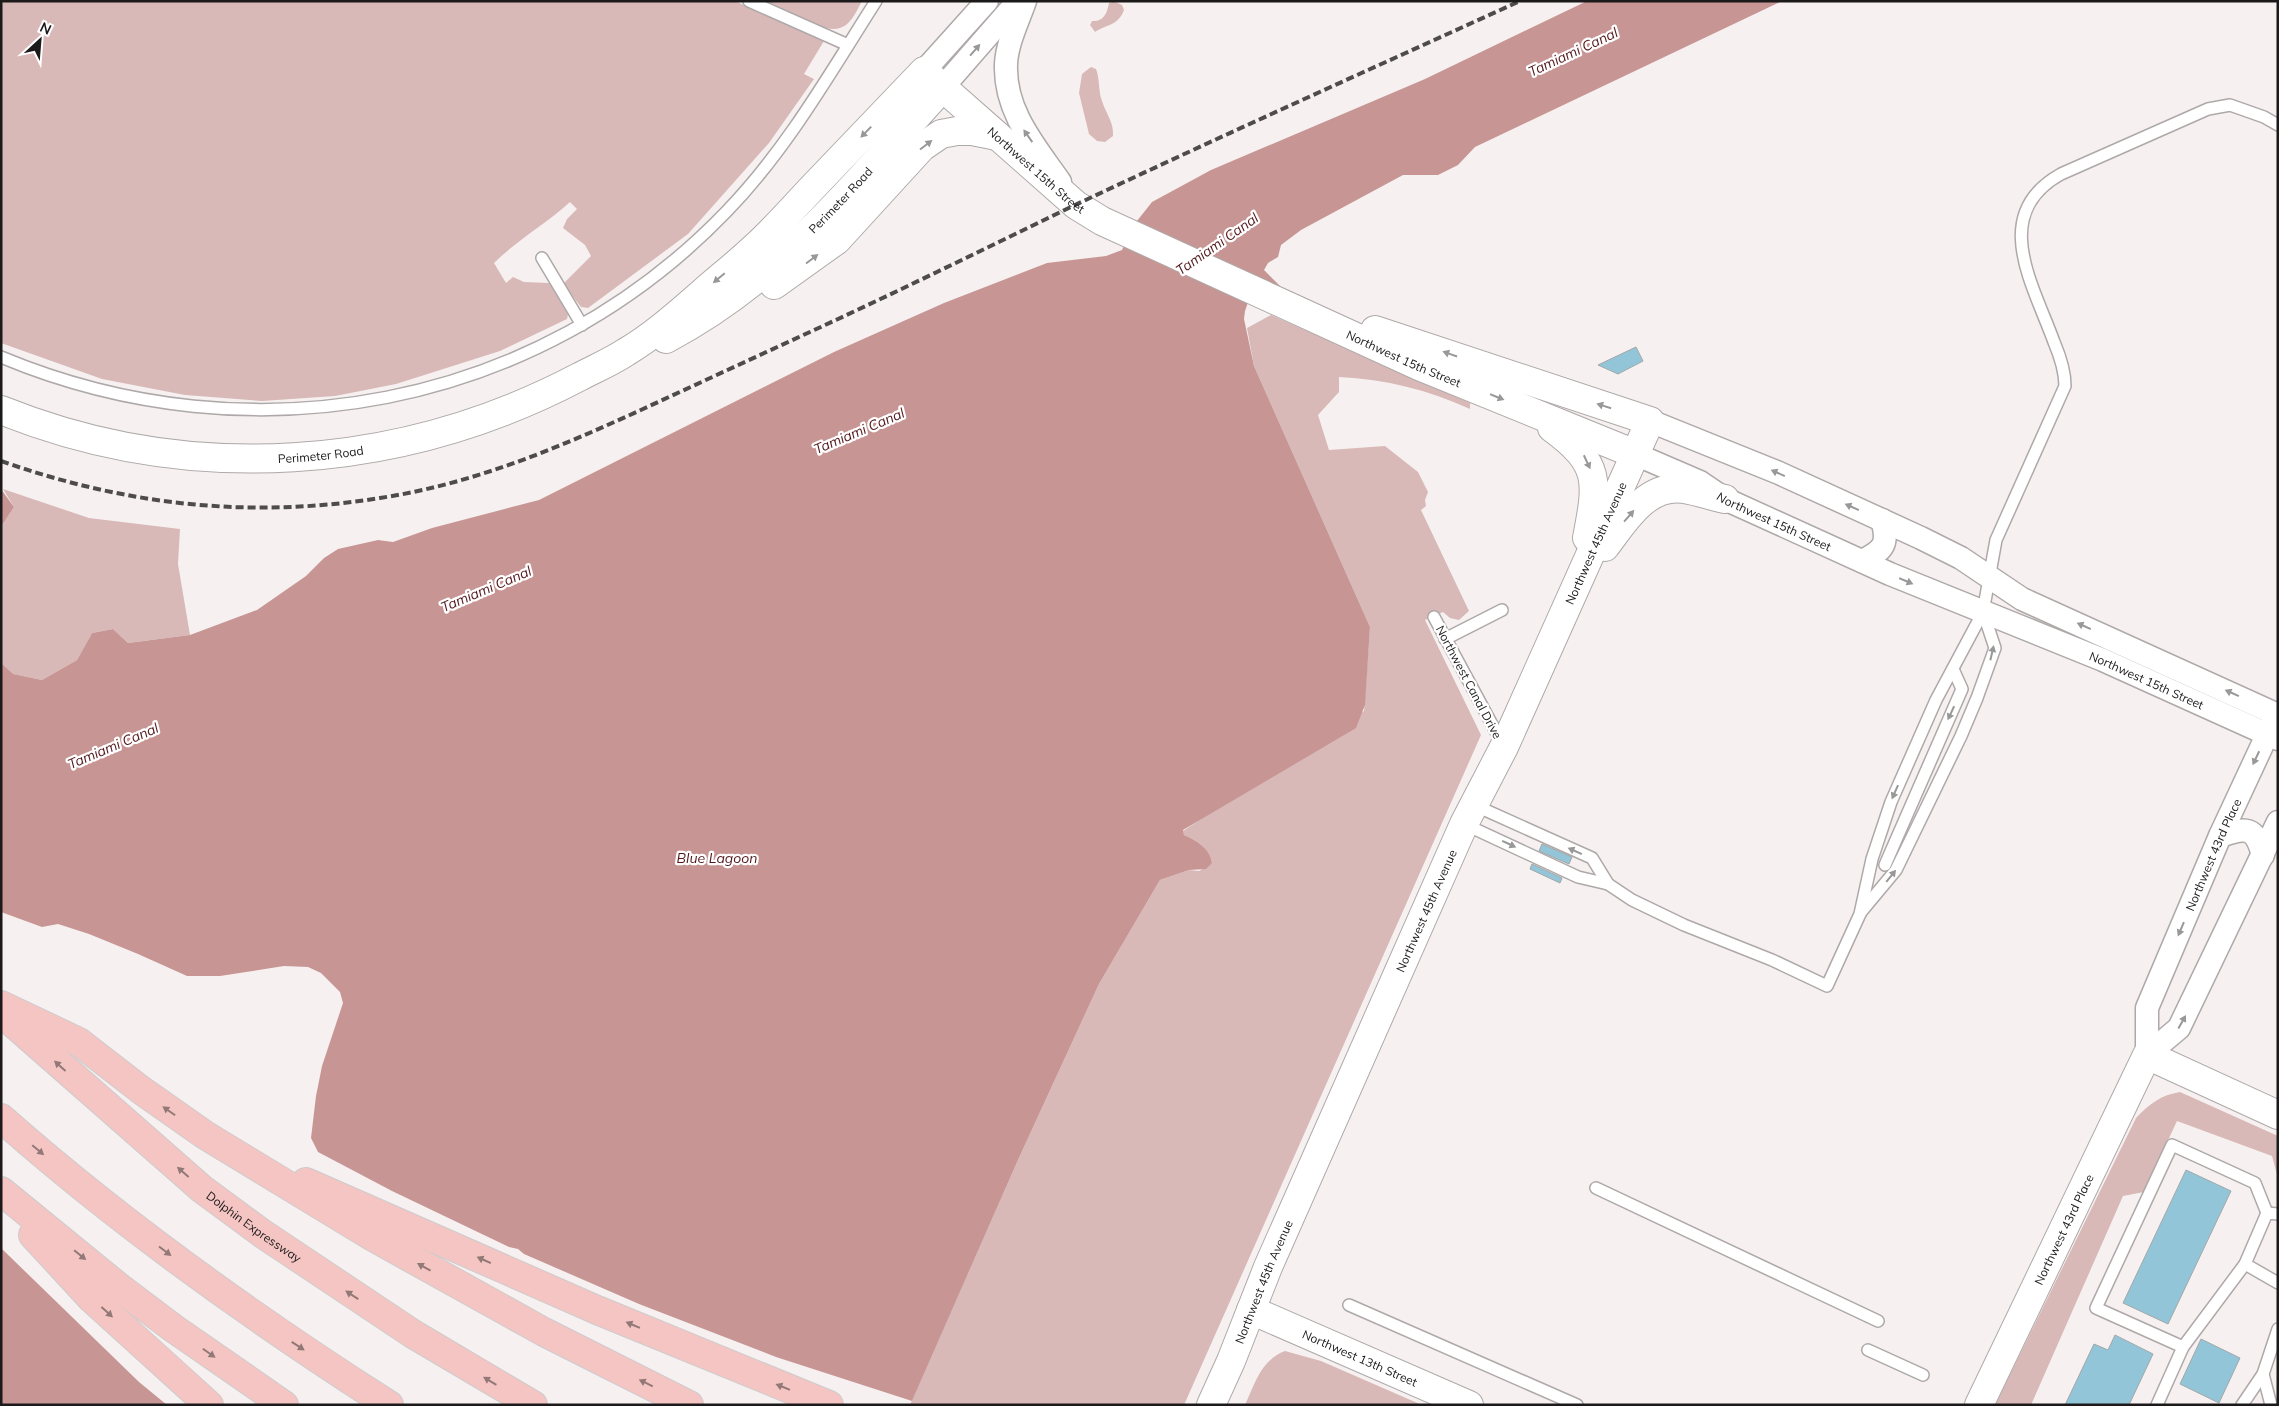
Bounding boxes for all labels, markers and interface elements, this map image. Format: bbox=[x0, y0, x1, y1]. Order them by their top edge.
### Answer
north arrow bbox=[15, 15, 65, 65]
text: N bbox=[37, 18, 54, 39]
water label: Tamiami Canal bbox=[1525, 23, 1621, 81]
one-way arrow bbox=[969, 45, 981, 57]
street label: Northwest 15th Street bbox=[985, 123, 1088, 216]
one-way arrow bbox=[860, 125, 872, 137]
one-way arrow bbox=[1023, 129, 1033, 143]
one-way arrow bbox=[919, 139, 932, 150]
street label: Perimeter Road bbox=[805, 164, 875, 236]
water label: Tamiami Canal bbox=[1172, 208, 1262, 279]
one-way arrow bbox=[805, 254, 818, 265]
one-way arrow bbox=[713, 273, 726, 284]
street label: Northwest 15th Street bbox=[1344, 326, 1463, 390]
one-way arrow bbox=[1442, 350, 1457, 357]
one-way arrow bbox=[1490, 394, 1504, 402]
one-way arrow bbox=[1596, 402, 1611, 409]
water label: Tamiami Canal bbox=[811, 404, 908, 458]
street label: Perimeter Road bbox=[278, 442, 365, 466]
one-way arrow bbox=[1582, 455, 1591, 470]
one-way arrow bbox=[1771, 468, 1785, 476]
street label: Northwest 45th Avenue bbox=[1561, 480, 1629, 607]
street label: Northwest 15th Street bbox=[1714, 488, 1834, 554]
one-way arrow bbox=[1845, 502, 1859, 510]
one-way arrow bbox=[1624, 509, 1635, 522]
water label: Tamiami Canal bbox=[438, 562, 535, 616]
one-way arrow bbox=[1899, 577, 1914, 585]
one-way arrow bbox=[2077, 622, 2091, 630]
street label: Northwest Canal Drive bbox=[1433, 623, 1505, 741]
one-way arrow bbox=[1988, 646, 1996, 661]
street label: Northwest 15th Street bbox=[2087, 648, 2206, 712]
one-way arrow bbox=[2225, 689, 2239, 697]
one-way arrow bbox=[1947, 706, 1955, 720]
water label: Tamiami Canal bbox=[65, 719, 162, 773]
one-way arrow bbox=[2251, 751, 2260, 766]
one-way arrow bbox=[1891, 785, 1899, 799]
street label: Northwest 43rd Place bbox=[2182, 796, 2244, 913]
one-way arrow bbox=[1501, 840, 1516, 848]
one-way arrow bbox=[1568, 846, 1582, 854]
street label: Northwest 45th Avenue bbox=[1392, 847, 1459, 974]
water label: Blue Lagoon bbox=[677, 849, 757, 867]
one-way arrow bbox=[1885, 870, 1896, 883]
one-way arrow bbox=[2177, 922, 2185, 937]
one-way arrow bbox=[2178, 1014, 2186, 1029]
one-way arrow bbox=[55, 1060, 67, 1072]
one-way arrow bbox=[162, 1106, 176, 1116]
one-way arrow bbox=[32, 1144, 44, 1156]
one-way arrow bbox=[177, 1167, 190, 1178]
street label: Northwest 43rd Place bbox=[2030, 1171, 2096, 1287]
street label: Dolphin Expressway bbox=[204, 1188, 305, 1266]
street label: Northwest 45th Avenue bbox=[1231, 1217, 1295, 1346]
one-way arrow bbox=[158, 1246, 171, 1257]
one-way arrow bbox=[73, 1249, 86, 1260]
one-way arrow bbox=[477, 1255, 491, 1263]
one-way arrow bbox=[417, 1263, 432, 1271]
one-way arrow bbox=[345, 1291, 359, 1300]
one-way arrow bbox=[100, 1306, 112, 1318]
one-way arrow bbox=[626, 1320, 640, 1328]
street label: Northwest 13th Street bbox=[1300, 1326, 1420, 1389]
one-way arrow bbox=[291, 1341, 304, 1350]
one-way arrow bbox=[202, 1348, 216, 1358]
one-way arrow bbox=[484, 1376, 497, 1385]
one-way arrow bbox=[638, 1379, 653, 1388]
one-way arrow bbox=[776, 1382, 791, 1390]

